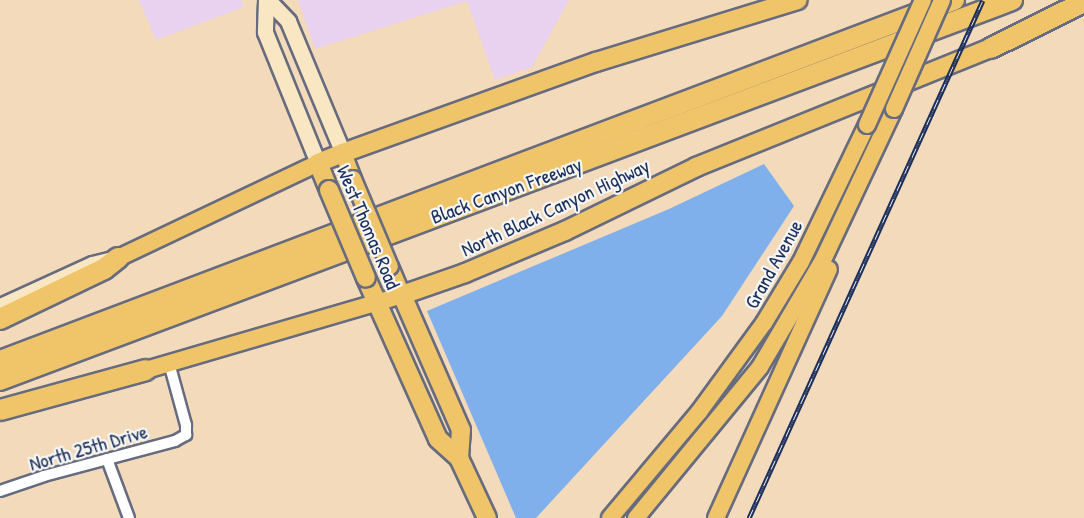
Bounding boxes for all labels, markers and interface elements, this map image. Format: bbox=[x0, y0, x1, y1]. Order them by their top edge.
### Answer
street label: Black Canyon Freeway bbox=[427, 152, 585, 228]
street label: North Black Canyon Highway bbox=[457, 153, 653, 261]
street label: West Thomas Road bbox=[332, 162, 406, 292]
street label: Grand Avenue bbox=[739, 216, 807, 312]
street label: North 25th Drive bbox=[26, 419, 150, 475]

